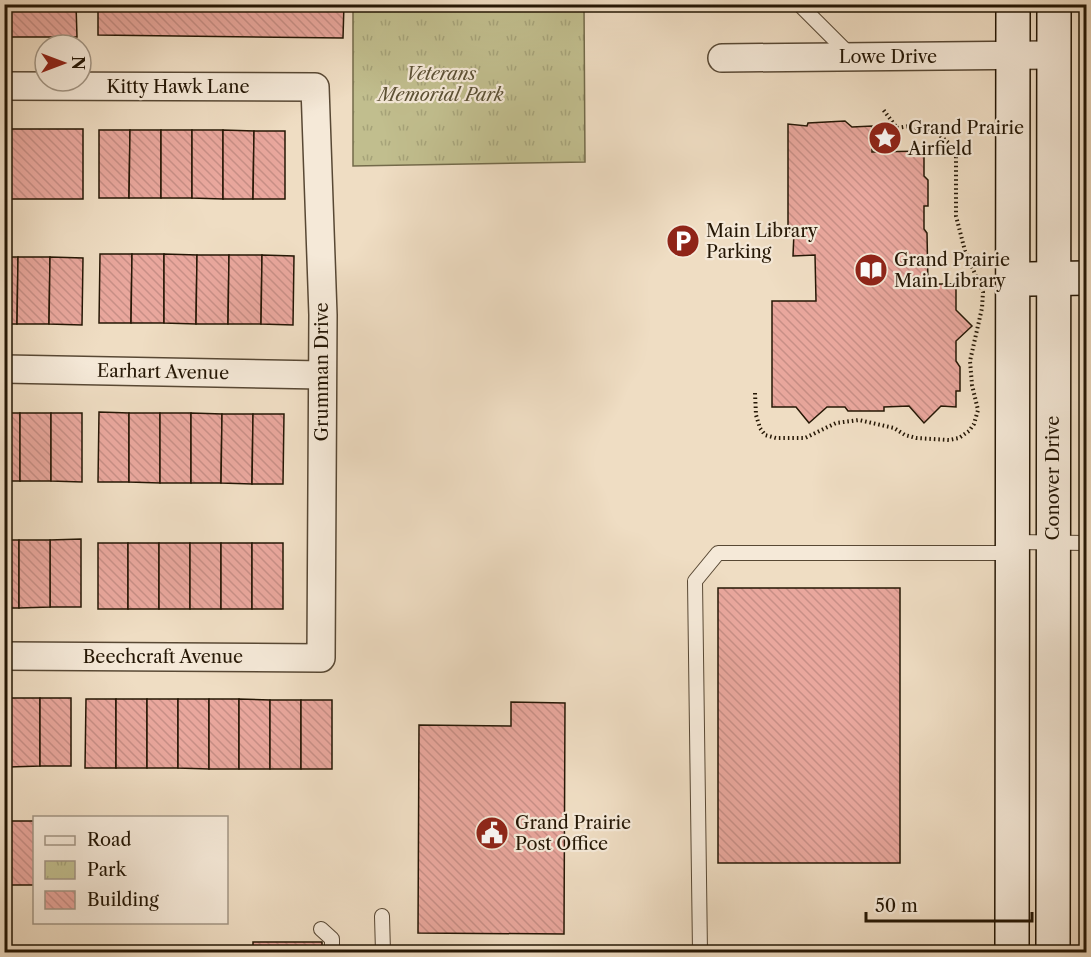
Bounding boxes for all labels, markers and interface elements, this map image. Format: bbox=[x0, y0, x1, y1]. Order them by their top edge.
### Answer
north arrow bbox=[33, 33, 93, 93]
street label: Lowe Drive bbox=[839, 46, 937, 68]
text: N bbox=[68, 56, 88, 70]
park label: Veterans Memorial Park bbox=[376, 63, 504, 106]
street label: Kitty Hawk Lane bbox=[106, 76, 250, 98]
place label: Grand Prairie Airfield bbox=[907, 117, 1024, 160]
place icon: Grand Prairie Airfield bbox=[867, 120, 903, 156]
place label: Main Library Parking bbox=[706, 220, 819, 263]
parking icon: Main Library Parking bbox=[665, 223, 701, 259]
place label: Grand Prairie Main Library bbox=[894, 249, 1010, 292]
library icon: Grand Prairie Main Library bbox=[853, 252, 889, 288]
street label: Grumman Drive bbox=[311, 302, 333, 442]
street label: Earhart Avenue bbox=[97, 360, 229, 384]
street label: Conover Drive bbox=[1042, 416, 1064, 540]
street label: Beechcraft Avenue bbox=[83, 646, 243, 668]
place label: Grand Prairie Post Office bbox=[515, 812, 631, 855]
public building icon: Grand Prairie Post Office bbox=[474, 815, 510, 851]
legend bbox=[33, 816, 228, 924]
text: Road bbox=[87, 829, 132, 851]
text: Park bbox=[87, 859, 128, 881]
scale bar bbox=[866, 885, 1032, 923]
text: Building bbox=[87, 889, 159, 911]
text: 50 m bbox=[875, 895, 918, 917]

